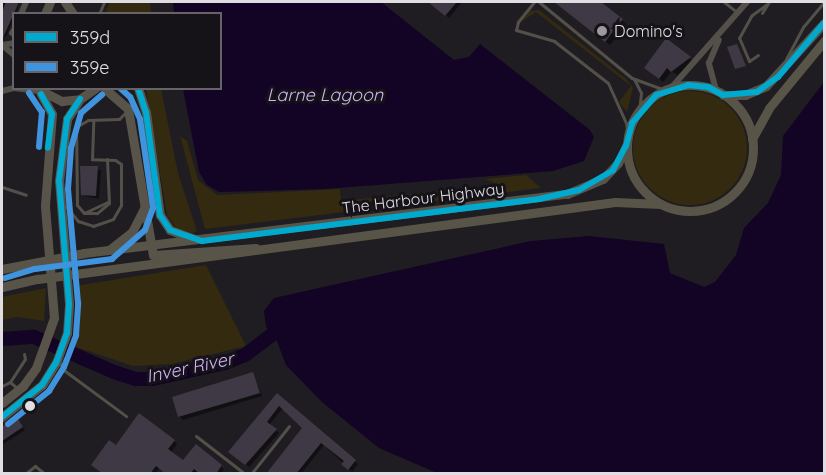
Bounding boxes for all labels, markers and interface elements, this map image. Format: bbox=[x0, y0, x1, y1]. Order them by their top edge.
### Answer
legend bbox=[12, 12, 222, 90]
place label: Domino's bbox=[614, 21, 683, 41]
marker: Domino's bbox=[595, 24, 609, 38]
text: 359d bbox=[70, 26, 110, 49]
text: 359e bbox=[70, 56, 109, 79]
water label: Larne Lagoon bbox=[267, 84, 383, 106]
street label: The Harbour Highway bbox=[341, 179, 505, 217]
water label: Inver River bbox=[144, 348, 236, 388]
unlabelled marker bbox=[24, 400, 36, 412]

